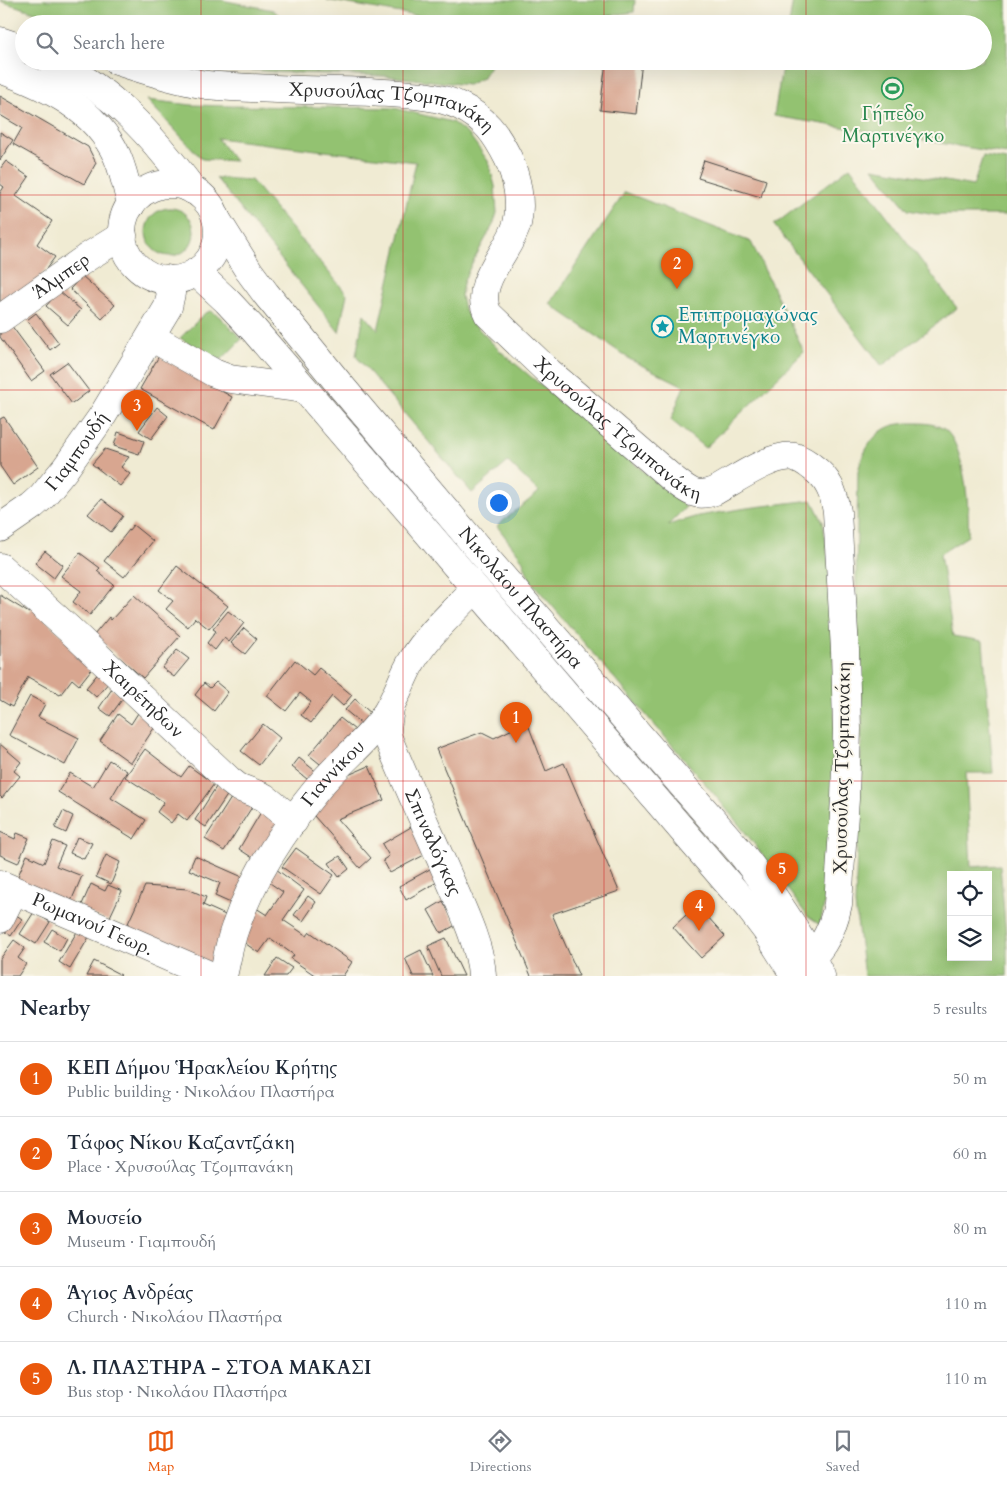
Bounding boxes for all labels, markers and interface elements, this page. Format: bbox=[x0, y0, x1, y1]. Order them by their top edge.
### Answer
search box bbox=[15, 15, 992, 70]
icon: search bbox=[33, 29, 61, 57]
text: Search here bbox=[73, 30, 165, 56]
sports icon: Γήπεδο Μαρτινέγκο bbox=[881, 76, 905, 100]
street label: Χρυσούλας Τζομπανάκη bbox=[288, 77, 500, 138]
place label: Γήπεδο Μαρτινέγκο bbox=[842, 101, 944, 149]
street label: Άλμπερ bbox=[27, 246, 95, 305]
pin: 2 bbox=[661, 248, 693, 289]
place label: Επιπρομαχώνας Μαρτινέγκο bbox=[678, 302, 818, 350]
place icon: Επιπρομαχώνας Μαρτινέγκο bbox=[650, 314, 674, 338]
street label: Χρυσούλας Τζομπανάκη bbox=[528, 351, 703, 507]
pin: 3 bbox=[121, 390, 153, 431]
street label: Γιαμπουδή bbox=[39, 406, 115, 496]
your location bbox=[486, 490, 512, 516]
street label: Νικολάου Πλαστήρα bbox=[452, 521, 589, 674]
street label: Χαιρέτηδων bbox=[97, 655, 189, 744]
street label: Χρυσούλας Τζομπανάκη bbox=[827, 662, 857, 874]
pin: 1 bbox=[500, 702, 532, 743]
street label: Γιαννίκου bbox=[295, 734, 370, 812]
street label: Σπιναλόγκας bbox=[398, 785, 468, 900]
pin: 5 bbox=[766, 853, 798, 894]
map controls bbox=[947, 871, 992, 961]
button: locate bbox=[947, 871, 992, 916]
street label: Ρωμανού Γεωρ. bbox=[28, 886, 157, 962]
pin: 4 bbox=[683, 890, 715, 931]
button: layers bbox=[947, 916, 992, 961]
text: Nearby bbox=[20, 994, 91, 1023]
text: 5 results bbox=[933, 998, 987, 1020]
text: ΚΕΠ Δήμου Ἡρακλείου Κρήτης bbox=[67, 1055, 337, 1081]
text: 1 bbox=[32, 1068, 40, 1090]
text: 50 m bbox=[953, 1068, 987, 1090]
text: Public building · Νικολάου Πλαστήρα bbox=[67, 1081, 334, 1103]
text: Τάφος Νίκου Καζαντζάκη bbox=[67, 1130, 295, 1156]
text: 2 bbox=[32, 1143, 40, 1165]
text: 60 m bbox=[953, 1143, 987, 1165]
text: Place · Χρυσούλας Τζομπανάκη bbox=[67, 1156, 293, 1178]
text: Μουσείο bbox=[67, 1205, 142, 1231]
text: 3 bbox=[32, 1218, 40, 1240]
text: 80 m bbox=[953, 1218, 987, 1240]
text: Museum · Γιαμπουδή bbox=[67, 1231, 216, 1253]
text: Άγιος Ανδρέας bbox=[67, 1280, 194, 1306]
text: 4 bbox=[32, 1293, 40, 1315]
text: 110 m bbox=[945, 1293, 987, 1315]
text: Church · Νικολάου Πλαστήρα bbox=[67, 1306, 282, 1328]
text: Λ. ΠΛΑΣΤΗΡΑ - ΣΤΟΑ ΜΑΚΑΣΙ bbox=[67, 1355, 371, 1381]
text: 5 bbox=[32, 1368, 40, 1390]
text: 110 m bbox=[945, 1368, 987, 1390]
text: Bus stop · Νικολάου Πλαστήρα bbox=[67, 1381, 287, 1403]
tab: Map bbox=[147, 1427, 175, 1476]
tab: Directions bbox=[470, 1427, 531, 1476]
tab: Saved bbox=[826, 1427, 860, 1476]

